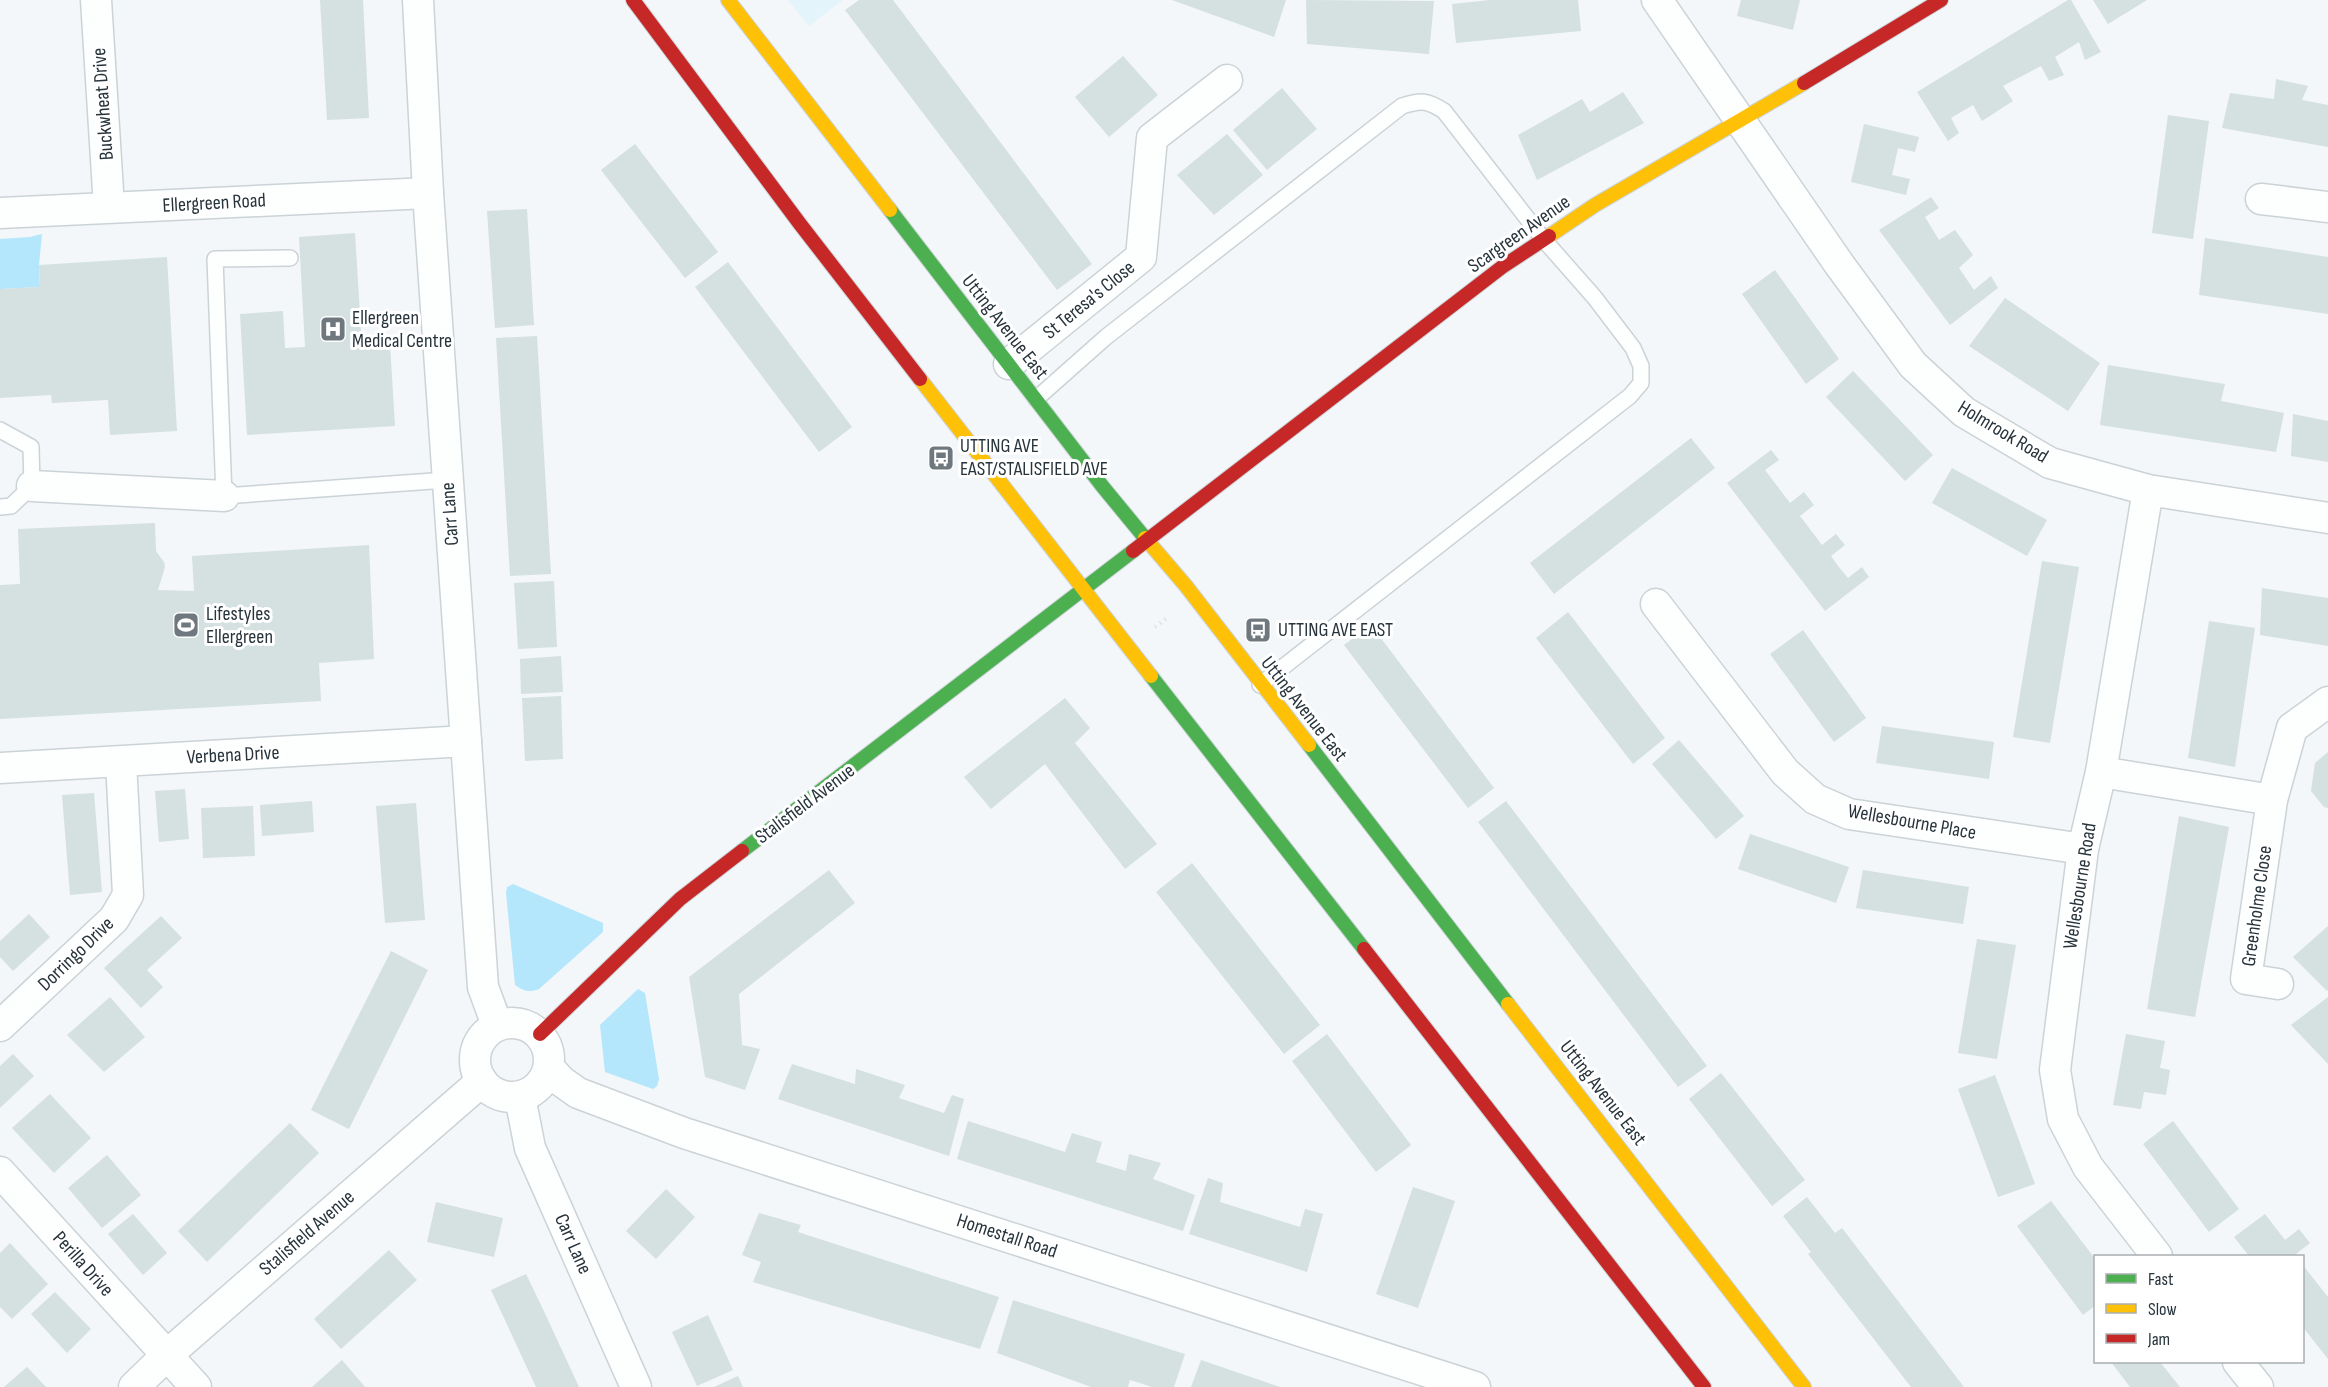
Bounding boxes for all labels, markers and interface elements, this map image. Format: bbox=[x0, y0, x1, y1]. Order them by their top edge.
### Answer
street label: Buckwheat Drive bbox=[87, 47, 119, 161]
street label: Ellergreen Road bbox=[162, 188, 266, 218]
street label: Scargreen Avenue bbox=[1463, 190, 1575, 278]
street label: St Teresa's Close bbox=[1038, 256, 1140, 344]
street label: Utting Avenue East bbox=[957, 270, 1053, 384]
place label: Ellergreen Medical Centre bbox=[352, 306, 452, 353]
hospital icon: Ellergreen Medical Centre bbox=[318, 314, 348, 344]
street label: Holmrook Road bbox=[1953, 396, 2053, 468]
place label: UTTING AVE EAST/STALISFIELD AVE bbox=[960, 434, 1108, 481]
bus stop icon: UTTING AVE EAST/STALISFIELD AVE bbox=[926, 443, 956, 473]
street label: Carr Lane bbox=[436, 482, 464, 546]
place label: Lifestyles Ellergreen bbox=[206, 602, 273, 649]
sports icon: Lifestyles Ellergreen bbox=[171, 610, 201, 640]
bus stop icon: UTTING AVE EAST bbox=[1243, 615, 1273, 645]
place label: UTTING AVE EAST bbox=[1278, 618, 1393, 642]
street label: Utting Avenue East bbox=[1256, 652, 1352, 766]
street label: Verbena Drive bbox=[186, 741, 280, 769]
street label: Stalisfield Avenue bbox=[751, 759, 859, 849]
street label: Wellesbourne Place bbox=[1846, 799, 1978, 845]
street label: Wellesbourne Road bbox=[2058, 821, 2102, 951]
street label: Greenholme Close bbox=[2237, 844, 2277, 968]
street label: Dorringo Drive bbox=[33, 912, 119, 996]
street label: Utting Avenue East bbox=[1555, 1036, 1651, 1150]
street label: Stalisfield Avenue bbox=[255, 1185, 359, 1281]
street label: Homestall Road bbox=[954, 1208, 1060, 1264]
street label: Carr Lane bbox=[549, 1210, 597, 1278]
street label: Perilla Drive bbox=[48, 1227, 118, 1301]
legend bbox=[2094, 1255, 2304, 1363]
text: Fast bbox=[2148, 1269, 2174, 1290]
text: Slow bbox=[2148, 1299, 2177, 1320]
text: Jam bbox=[2147, 1329, 2170, 1350]

